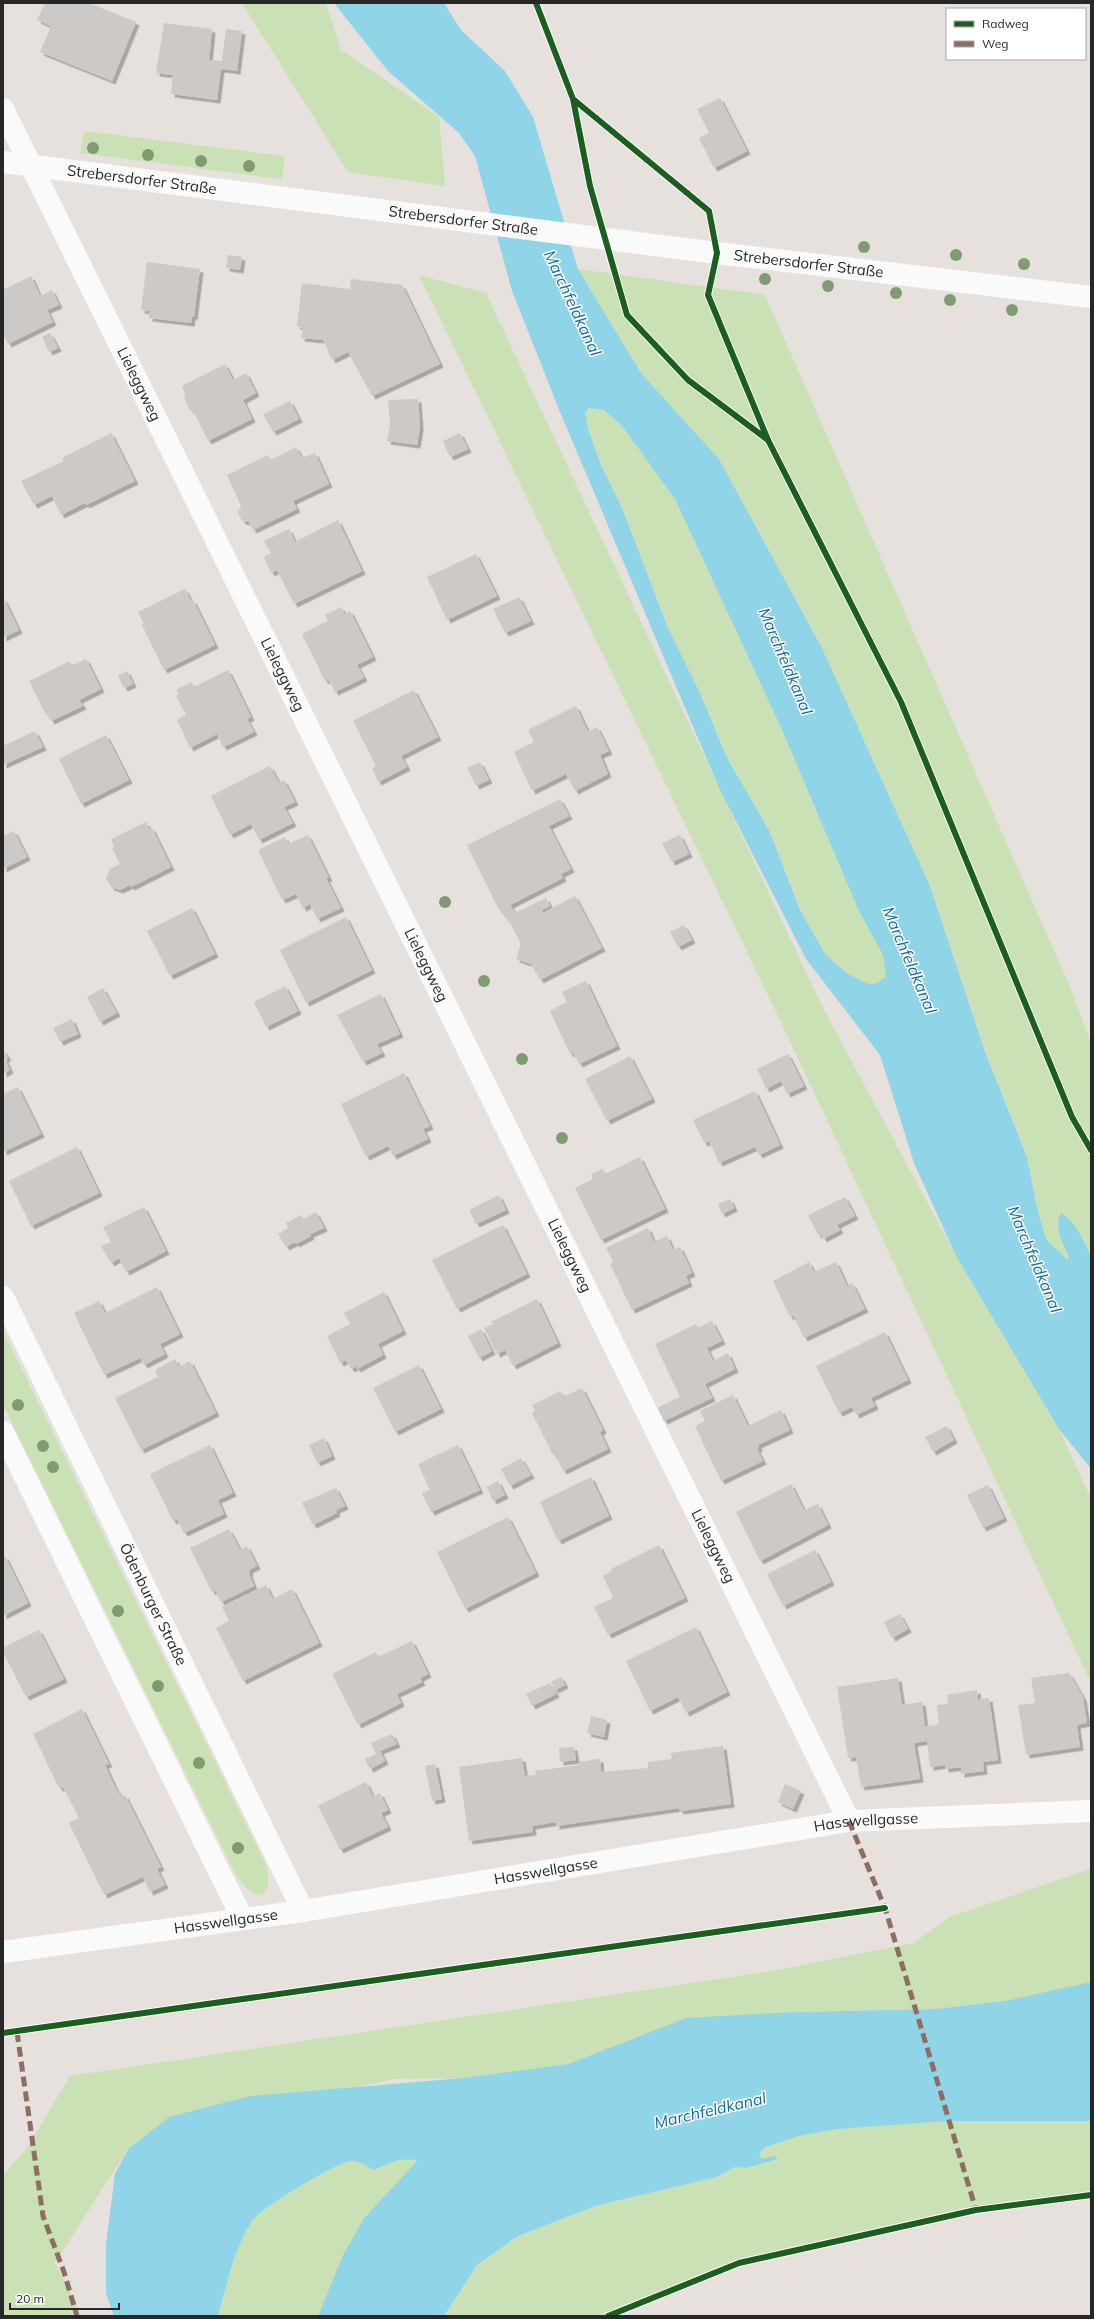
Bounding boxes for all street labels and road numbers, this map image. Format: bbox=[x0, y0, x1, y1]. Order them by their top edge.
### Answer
street label: Strebersdorfer Straße bbox=[66, 160, 218, 198]
street label: Strebersdorfer Straße bbox=[387, 201, 539, 239]
street label: Strebersdorfer Straße bbox=[733, 245, 885, 282]
street label: Lieleggweg bbox=[113, 344, 166, 424]
street label: Lieleggweg bbox=[257, 634, 309, 715]
street label: Lieleggweg bbox=[400, 925, 453, 1005]
street label: Lieleggweg bbox=[544, 1215, 596, 1295]
street label: Lieleggweg bbox=[687, 1506, 740, 1586]
street label: Ödenburger Straße bbox=[116, 1540, 192, 1668]
street label: Hasswellgasse bbox=[812, 1808, 918, 1836]
street label: Hasswellgasse bbox=[493, 1853, 599, 1888]
street label: Hasswellgasse bbox=[173, 1905, 279, 1938]

